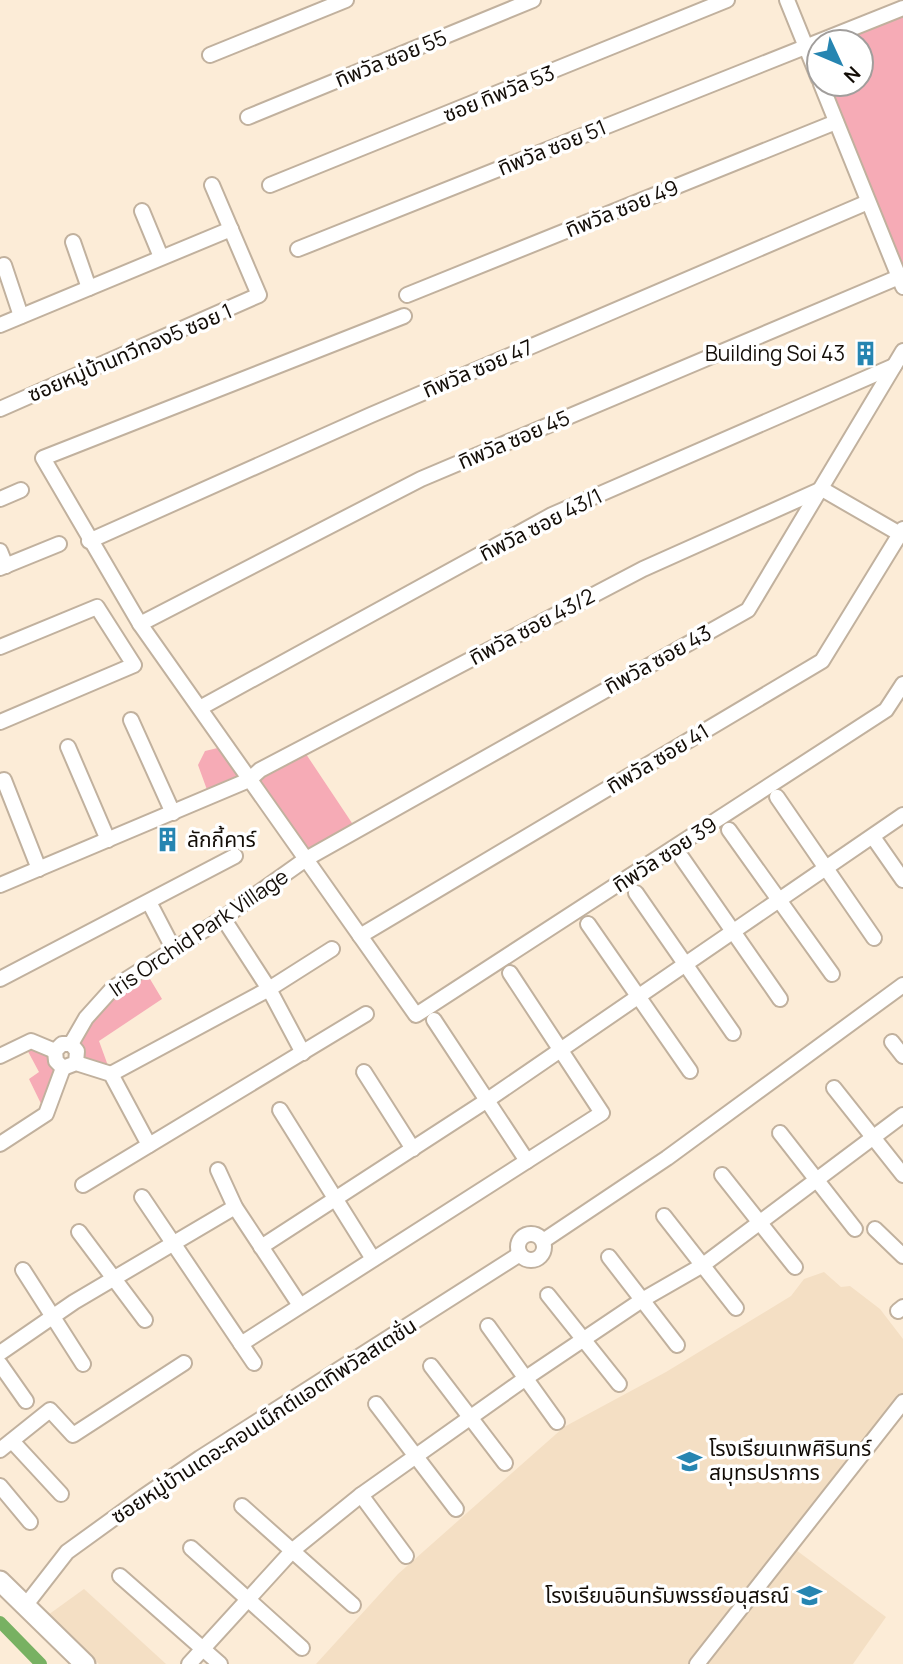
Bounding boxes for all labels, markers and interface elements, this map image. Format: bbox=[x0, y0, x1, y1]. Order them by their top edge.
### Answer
street label: ทิพวัล ซอย 55 bbox=[330, 23, 451, 93]
north arrow bbox=[805, 28, 875, 98]
street label: ซอย ทิพวัล 53 bbox=[439, 58, 559, 128]
text: N bbox=[838, 61, 866, 89]
street label: ทิพวัล ซอย 51 bbox=[493, 113, 610, 182]
street label: ทิพวัล ซอย 49 bbox=[561, 173, 682, 243]
street label: ซอยหมู่บ้านทวีทอง5 ซอย 1 bbox=[23, 296, 236, 408]
street label: ทิพวัล ซอย 47 bbox=[418, 332, 537, 404]
place label: Building Soi 43 bbox=[705, 339, 845, 367]
building icon: Building Soi 43 bbox=[851, 340, 879, 368]
street label: ทิพวัล ซอย 45 bbox=[453, 403, 574, 475]
street label: ทิพวัล ซอย 43/1 bbox=[474, 481, 607, 567]
street label: ทิพวัล ซอย 43/2 bbox=[464, 581, 599, 671]
street label: ทิพวัล ซอย 43 bbox=[599, 618, 716, 700]
street label: ทิพวัล ซอย 41 bbox=[601, 717, 714, 800]
street label: ทิพวัล ซอย 39 bbox=[607, 810, 722, 898]
place label: ลักกี้คาร์ bbox=[187, 825, 257, 853]
building icon: ลักกี้คาร์ bbox=[153, 826, 181, 854]
street label: Iris Orchid Park Village bbox=[103, 862, 293, 1003]
street label: ซอยหมู่บ้านเดอะคอนเน็กต์แอตทิพวัลสเตชั่น bbox=[105, 1311, 422, 1530]
place label: โรงเรียนเทพศิรินทร์ สมุทรปราการ bbox=[709, 1434, 872, 1486]
school or university icon: โรงเรียนเทพศิรินทร์ สมุทรปราการ bbox=[675, 1447, 703, 1475]
place label: โรงเรียนอินทรัมพรรย์อนุสรณ์ bbox=[545, 1581, 789, 1609]
school or university icon: โรงเรียนอินทรัมพรรย์อนุสรณ์ bbox=[795, 1582, 823, 1610]

